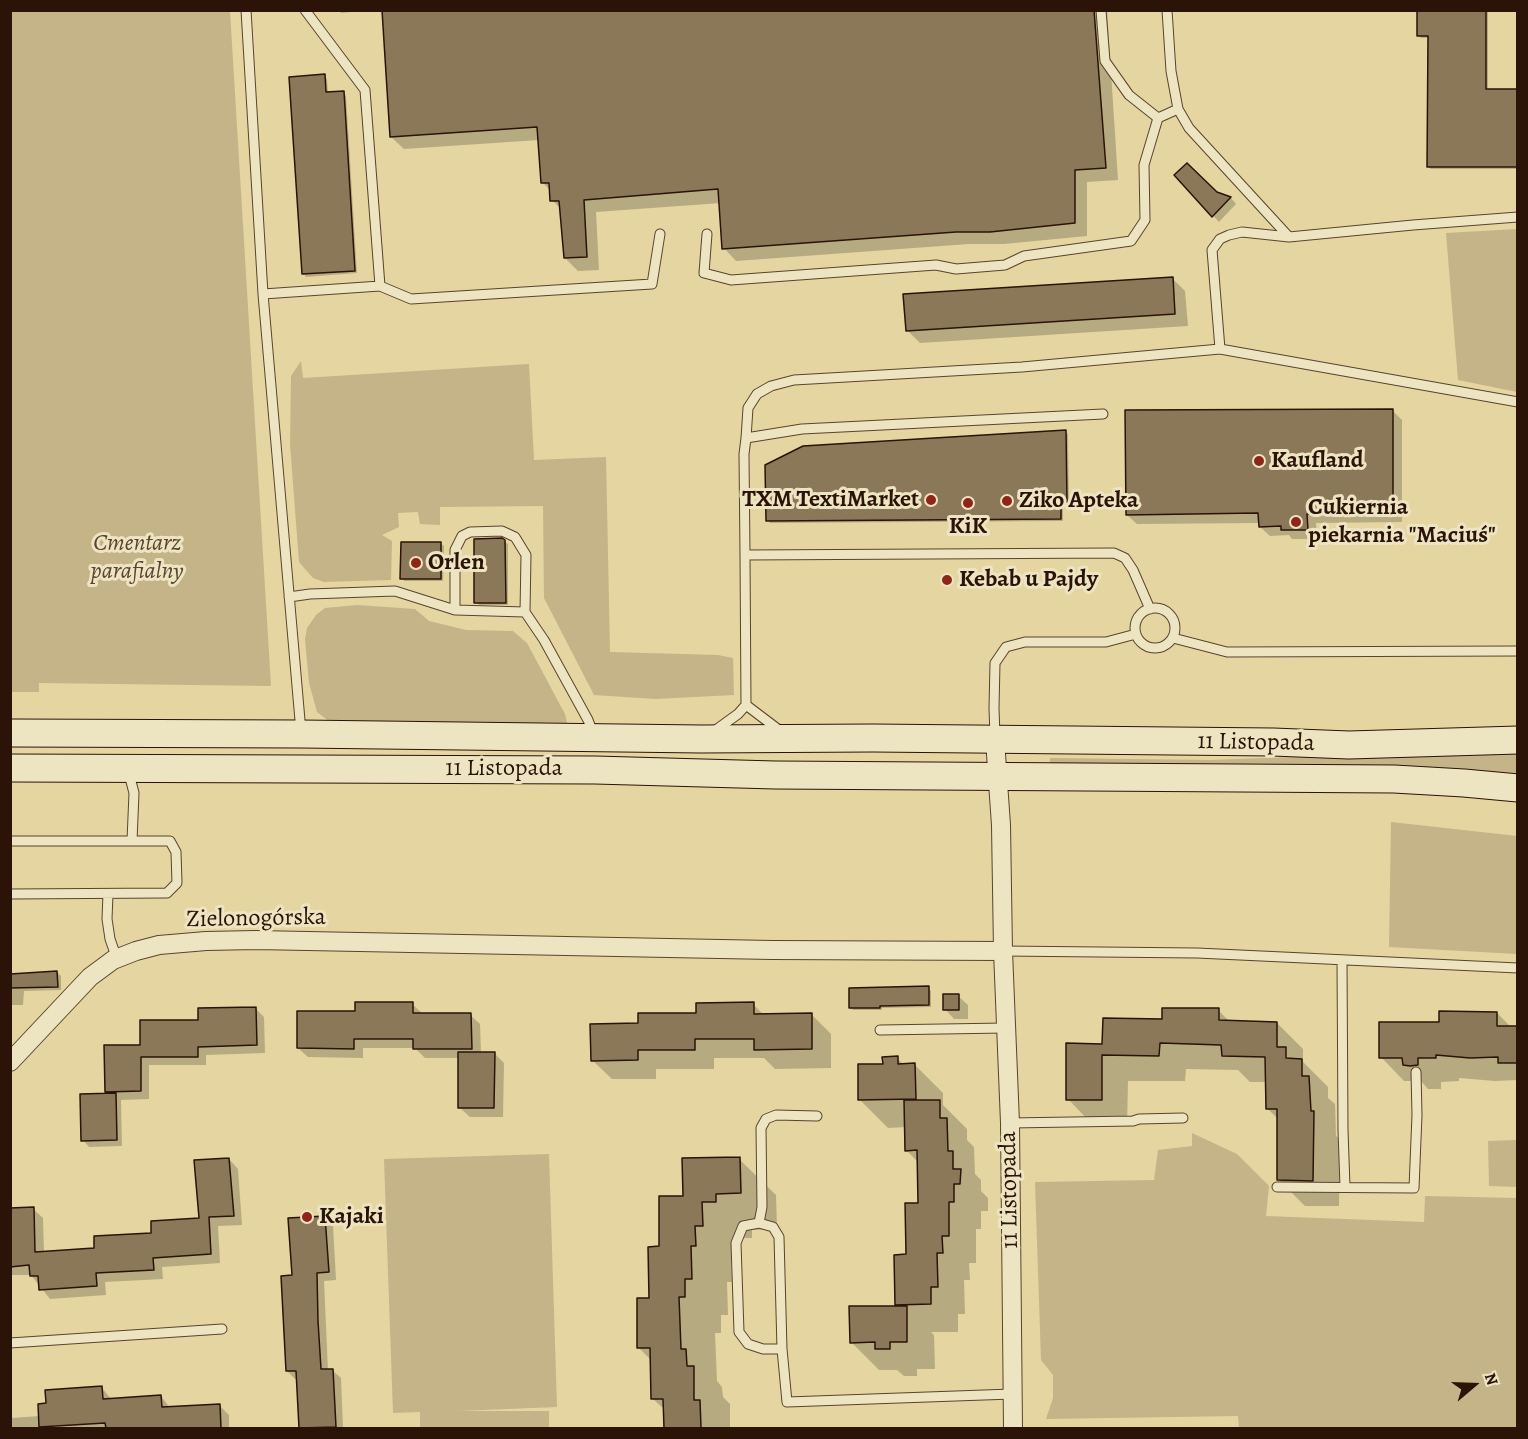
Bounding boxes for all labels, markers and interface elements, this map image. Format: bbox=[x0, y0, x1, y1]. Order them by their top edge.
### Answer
place label: Kaufland bbox=[1271, 447, 1364, 475]
marker: Kaufland bbox=[1252, 454, 1266, 468]
place label: TXM TextiMarket bbox=[742, 486, 919, 514]
place label: Ziko Apteka bbox=[1019, 487, 1138, 515]
marker: TXM TextiMarket bbox=[924, 493, 938, 507]
marker: Ziko Apteka bbox=[1000, 494, 1014, 508]
place label: Cukiernia piekarnia "Maciuś" bbox=[1308, 494, 1496, 550]
marker: KiK bbox=[961, 496, 975, 510]
place label: KiK bbox=[949, 513, 987, 541]
marker: Cukiernia piekarnia "Maciuś" bbox=[1289, 515, 1303, 529]
park label: Cmentarz parafialny bbox=[91, 530, 183, 586]
place label: Orlen bbox=[428, 549, 485, 577]
marker: Orlen bbox=[409, 556, 423, 570]
place label: Kebab u Pajdy bbox=[959, 566, 1098, 594]
marker: Kebab u Pajdy bbox=[940, 573, 954, 587]
street label: 11 Listopada bbox=[1197, 728, 1315, 758]
street label: 11 Listopada bbox=[445, 755, 563, 783]
street label: Zielonogórska bbox=[186, 903, 326, 935]
street label: 11 Listopada bbox=[995, 1131, 1025, 1249]
place label: Kajaki bbox=[319, 1203, 384, 1231]
marker: Kajaki bbox=[300, 1210, 314, 1224]
north arrow bbox=[1444, 1355, 1504, 1415]
text: N bbox=[1479, 1370, 1503, 1388]

